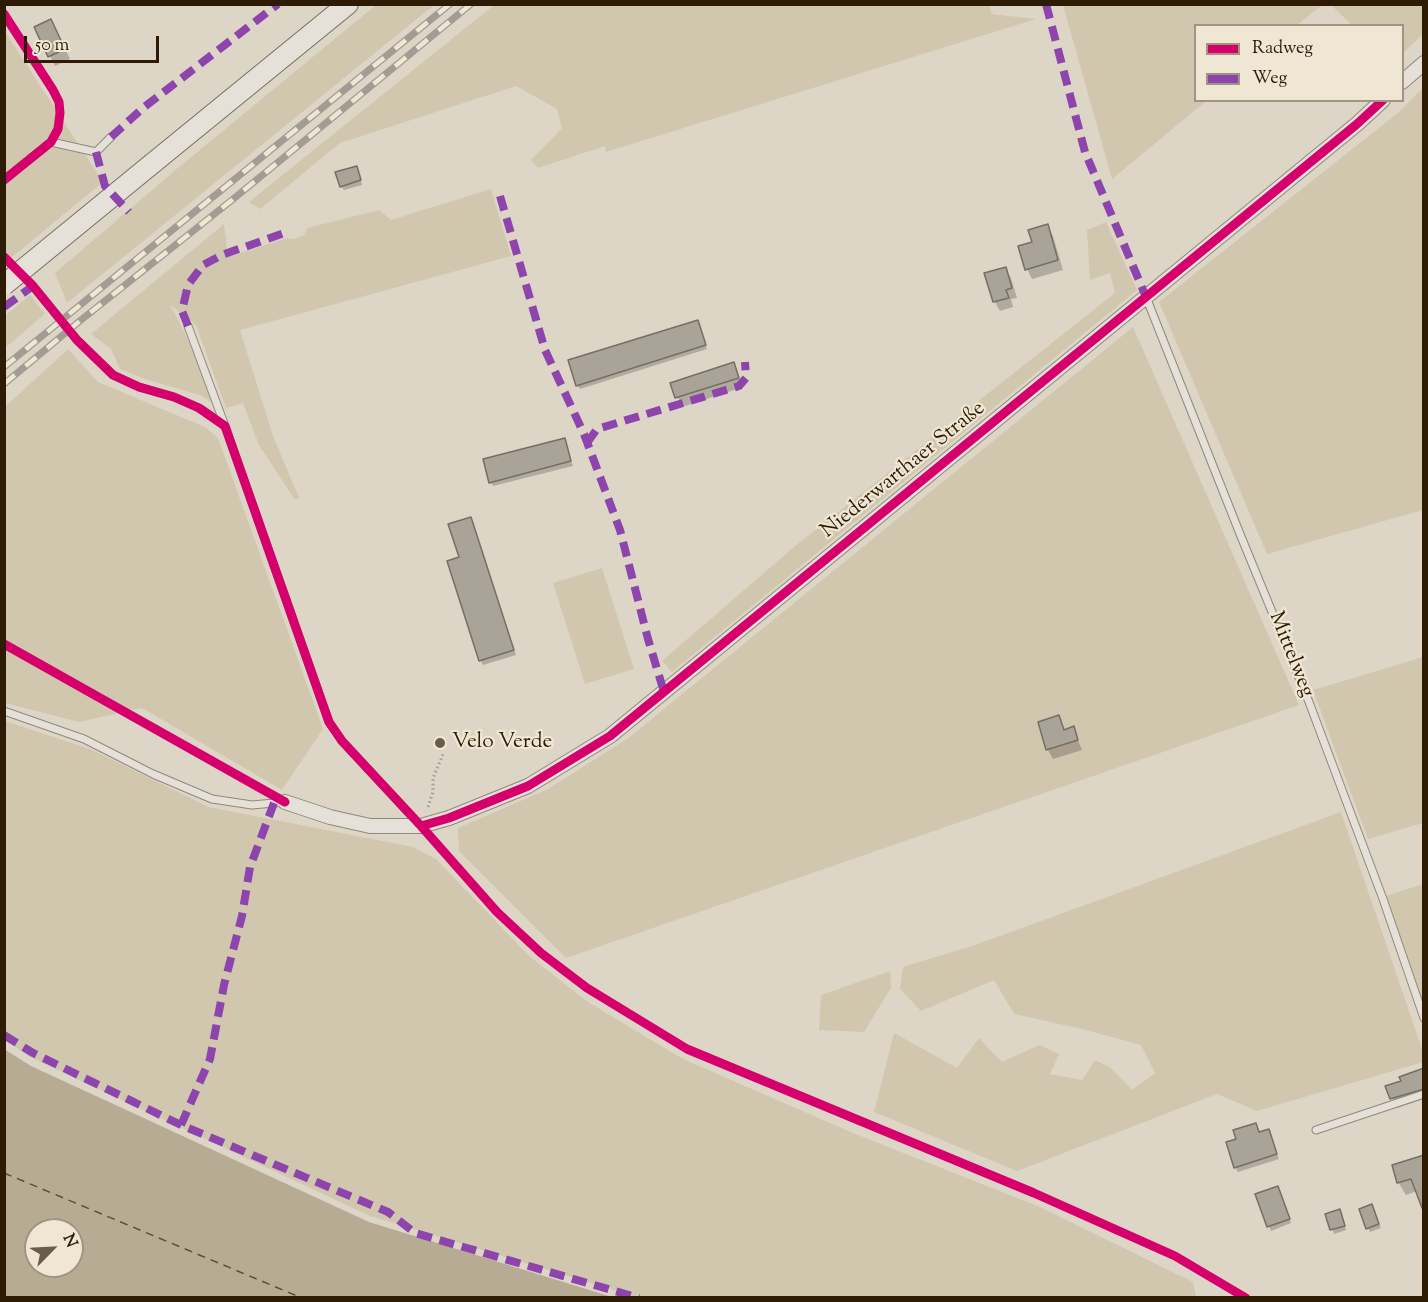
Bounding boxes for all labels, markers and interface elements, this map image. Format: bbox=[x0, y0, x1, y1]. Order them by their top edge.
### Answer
scale bar bbox=[27, 24, 162, 62]
legend bbox=[1194, 24, 1404, 102]
text: 50 m bbox=[35, 33, 69, 59]
text: Radweg bbox=[1252, 36, 1313, 62]
text: Weg bbox=[1252, 66, 1287, 92]
street label: Niederwarthaer Straße bbox=[817, 397, 991, 545]
street label: Mittelweg bbox=[1261, 609, 1319, 701]
place label: Velo Verde bbox=[452, 730, 552, 756]
marker: Velo Verde bbox=[433, 736, 447, 750]
north arrow bbox=[24, 1218, 84, 1278]
text: N bbox=[56, 1231, 82, 1252]

